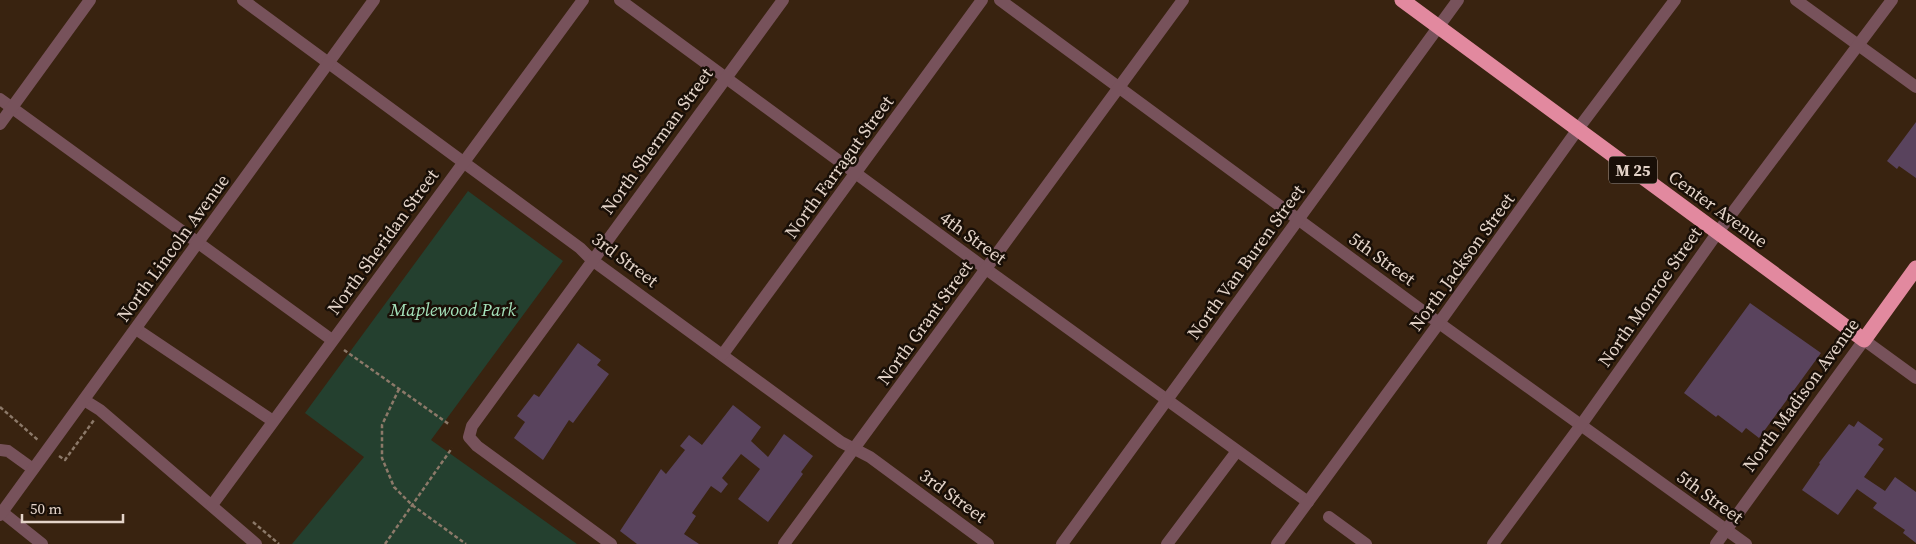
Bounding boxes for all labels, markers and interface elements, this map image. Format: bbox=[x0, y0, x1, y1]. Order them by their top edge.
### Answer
street label: North Sherman Street bbox=[595, 62, 718, 219]
street label: North Farragut Street bbox=[778, 90, 899, 243]
road number: M 25 bbox=[1609, 156, 1657, 184]
street label: North Sheridan Street bbox=[321, 164, 444, 320]
street label: Center Avenue bbox=[1663, 164, 1773, 253]
street label: North Lincoln Avenue bbox=[111, 169, 235, 327]
street label: North Van Buren Street bbox=[1181, 179, 1310, 344]
street label: North Jackson Street bbox=[1403, 188, 1520, 336]
street label: 4th Street bbox=[935, 205, 1012, 270]
street label: North Monroe Street bbox=[1592, 222, 1707, 372]
street label: 3rd Street bbox=[587, 226, 664, 293]
street label: 5th Street bbox=[1344, 226, 1421, 291]
street label: North Grant Street bbox=[871, 255, 978, 390]
park label: Maplewood Park bbox=[389, 297, 517, 322]
street label: North Madison Avenue bbox=[1736, 313, 1865, 477]
street label: 3rd Street bbox=[915, 463, 992, 529]
street label: 5th Street bbox=[1672, 464, 1749, 529]
scale bar bbox=[22, 492, 124, 524]
text: 50 m bbox=[30, 498, 62, 519]

